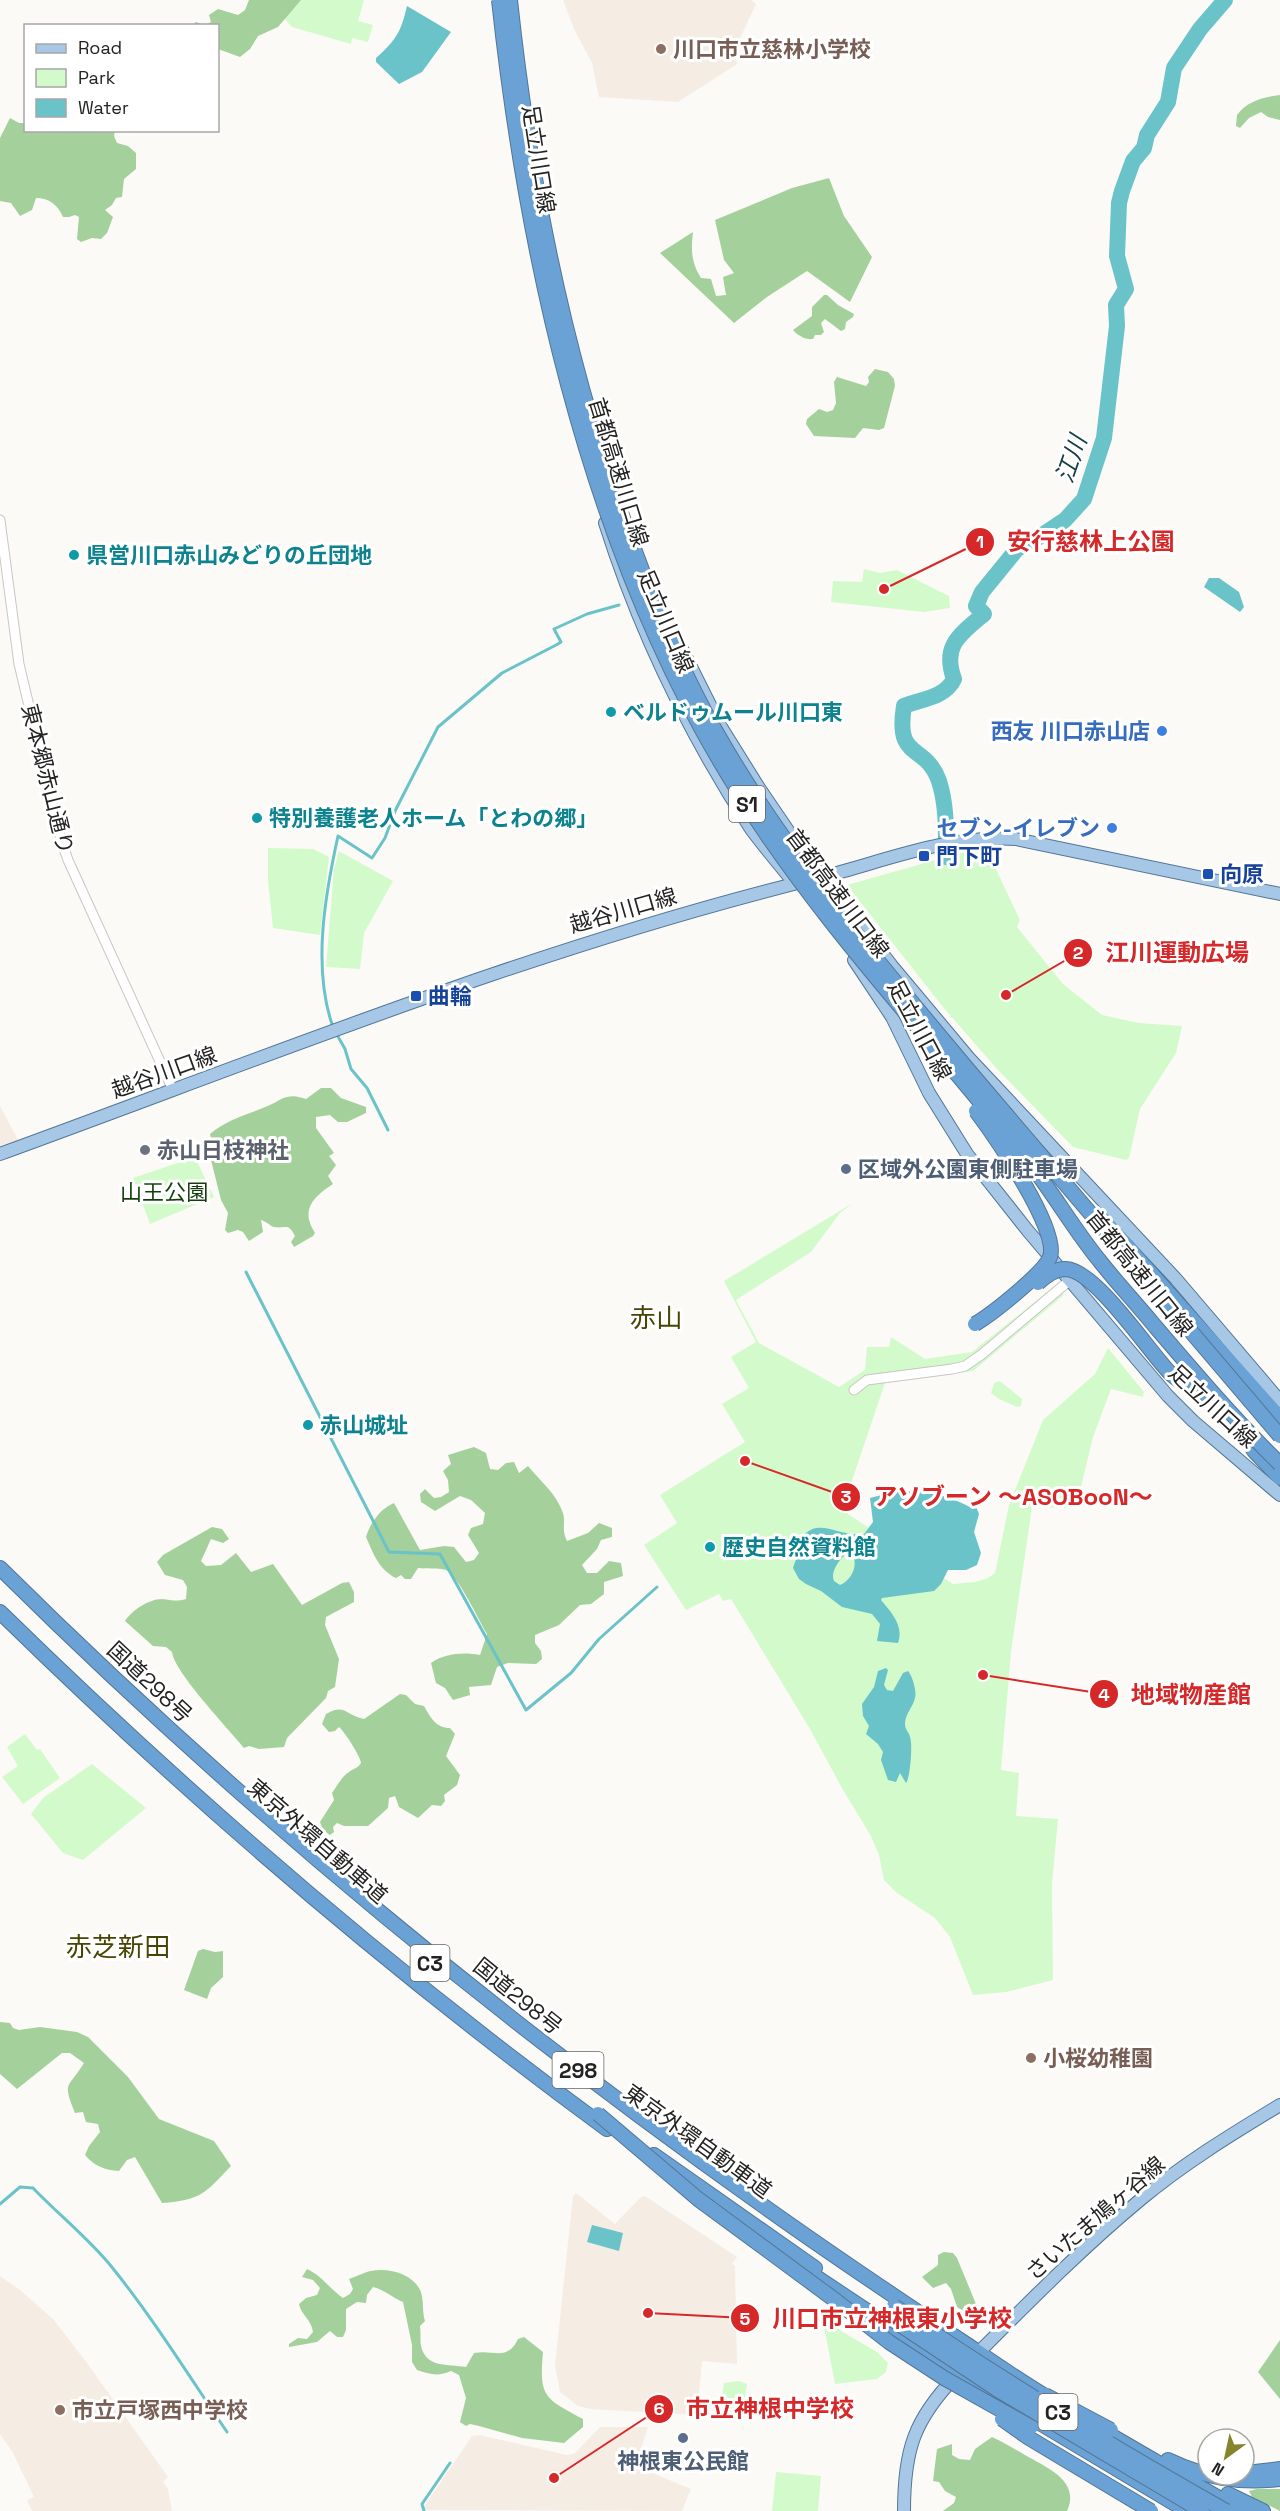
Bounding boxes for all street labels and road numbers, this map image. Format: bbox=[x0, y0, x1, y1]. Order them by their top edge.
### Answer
street label: 足立川口線 bbox=[517, 102, 561, 216]
street label: 首都高速川口線 bbox=[583, 394, 655, 550]
street label: 足立川口線 bbox=[632, 565, 700, 677]
street label: 東本郷赤山通り bbox=[16, 701, 80, 857]
road number: S1 bbox=[729, 786, 765, 822]
street label: 首都高速川口線 bbox=[780, 823, 896, 963]
street label: 越谷川口線 bbox=[566, 881, 680, 939]
street label: 足立川口線 bbox=[882, 975, 958, 1085]
street label: 越谷川口線 bbox=[108, 1040, 220, 1104]
street label: 首都高速川口線 bbox=[1081, 1204, 1199, 1342]
street label: 足立川口線 bbox=[1163, 1358, 1263, 1454]
street label: 国道298号 bbox=[102, 1635, 198, 1729]
street label: 東京外環自動車道 bbox=[242, 1773, 394, 1909]
road number: C3 bbox=[410, 1945, 450, 1981]
street label: 国道298号 bbox=[468, 1952, 568, 2040]
road number: 298 bbox=[552, 2052, 604, 2088]
street label: 東京外環自動車道 bbox=[619, 2078, 777, 2204]
street label: さいたま鳩ヶ谷線 bbox=[1020, 2150, 1170, 2286]
road number: C3 bbox=[1038, 2394, 1078, 2430]

